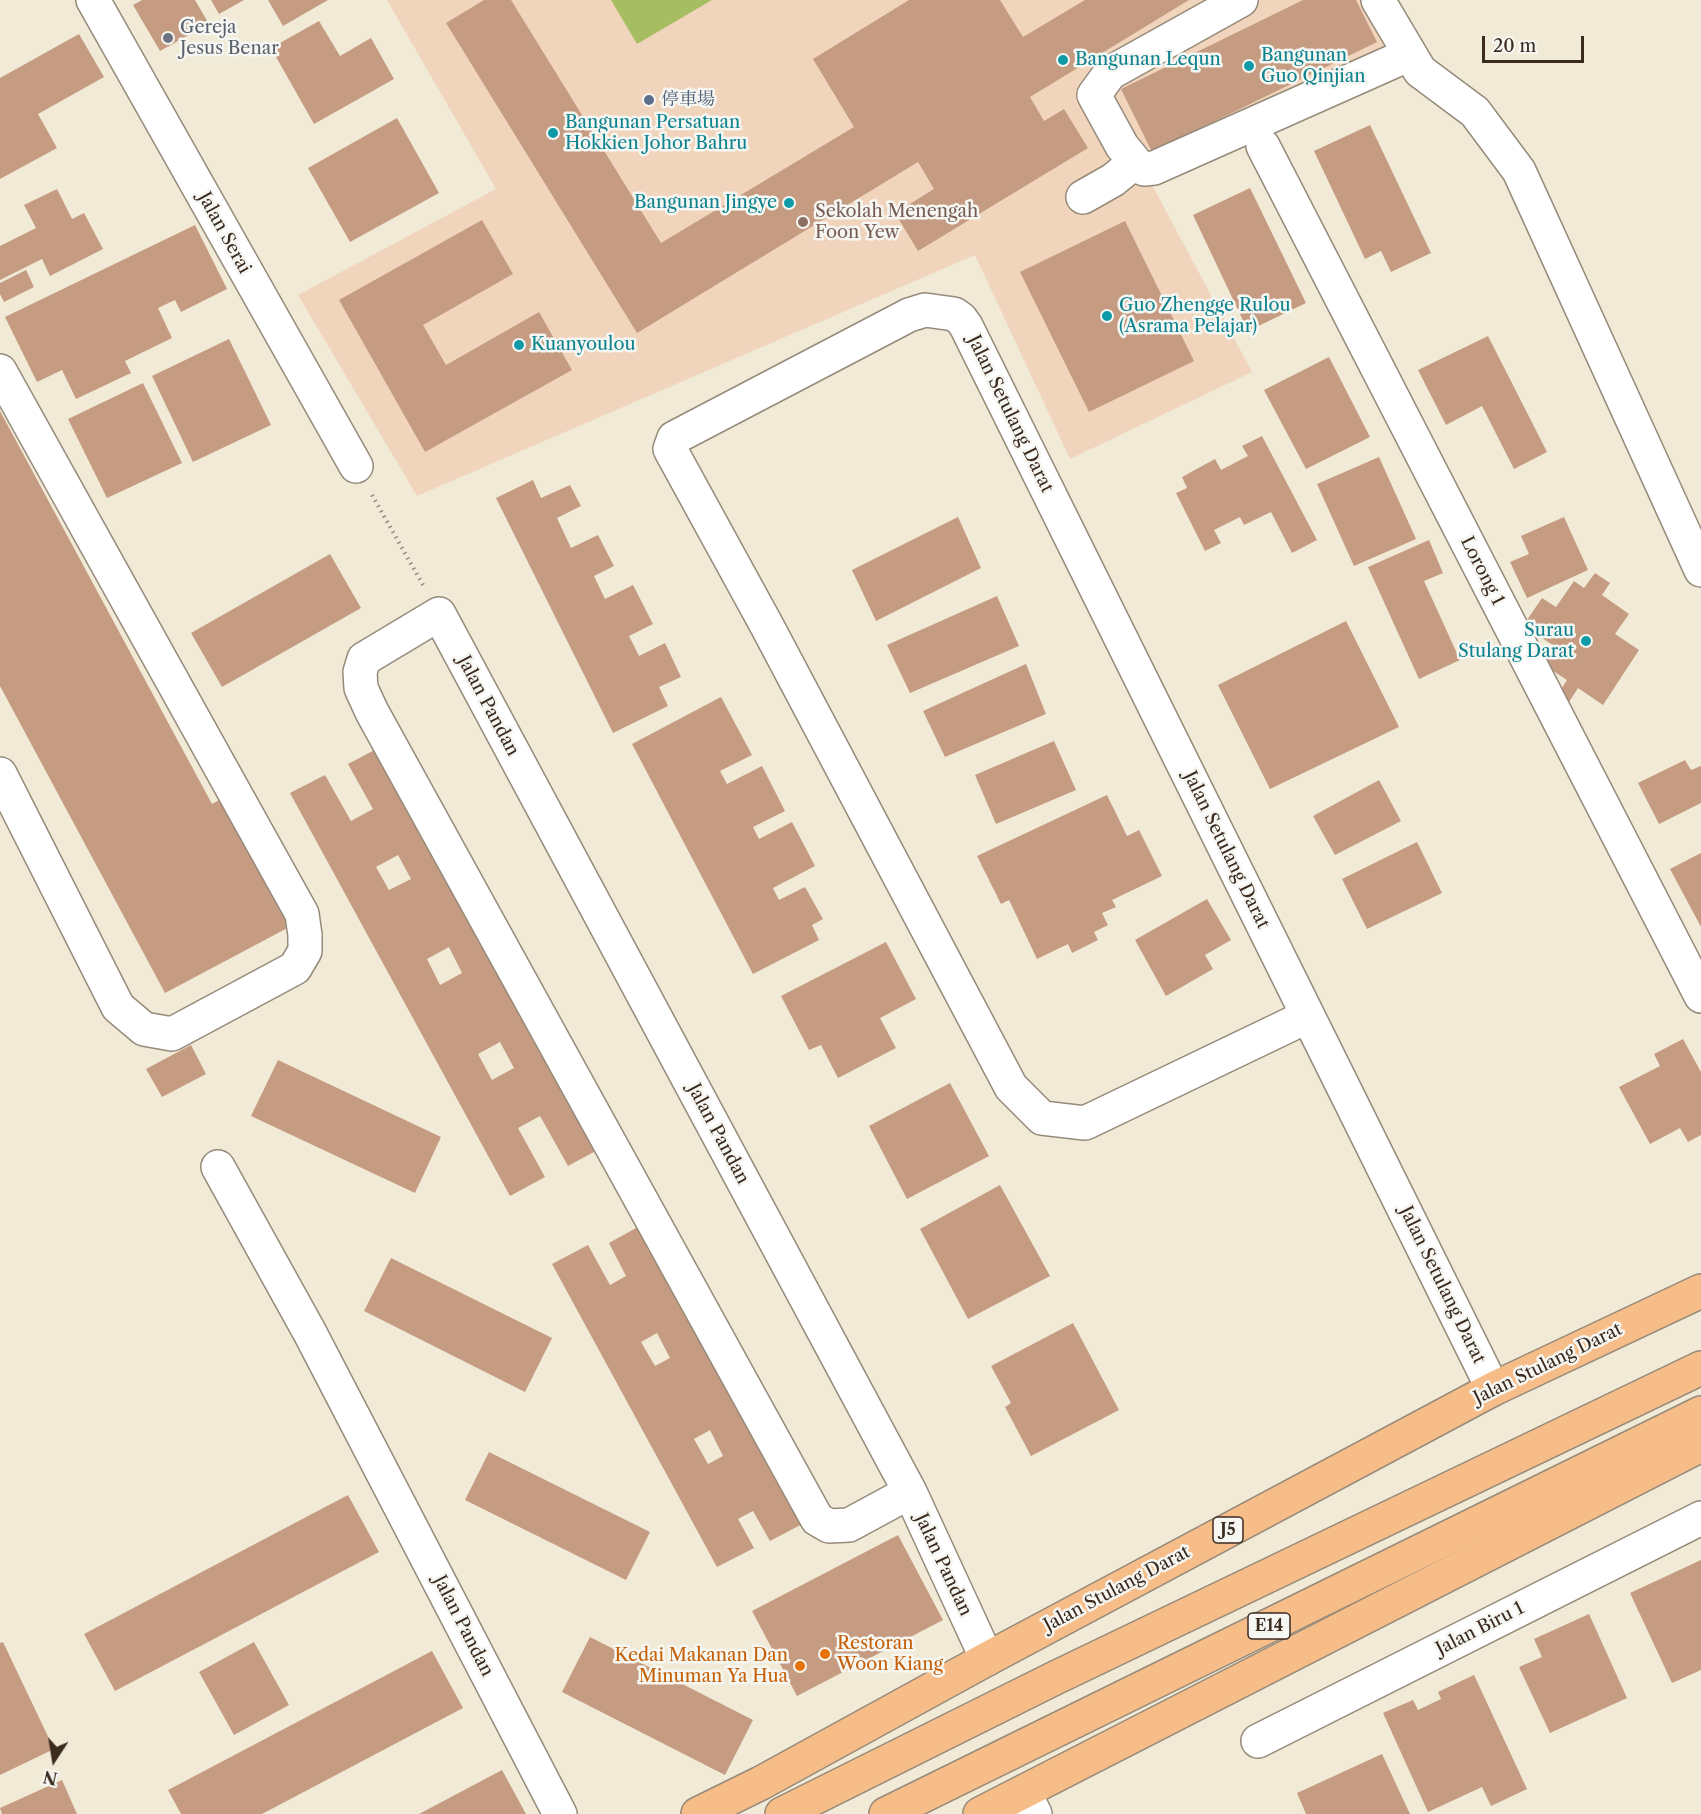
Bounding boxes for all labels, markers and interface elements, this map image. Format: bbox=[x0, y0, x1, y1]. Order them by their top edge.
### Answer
place label: Gereja Jesus Benar bbox=[180, 17, 279, 60]
scale bar bbox=[1485, 24, 1587, 62]
marker: Gereja Jesus Benar bbox=[161, 31, 175, 45]
text: 20 m bbox=[1493, 35, 1536, 57]
place label: Bangunan Guo Qinjian bbox=[1261, 45, 1365, 88]
place label: Bangunan Lequn bbox=[1075, 49, 1221, 71]
marker: Bangunan Lequn bbox=[1056, 53, 1070, 67]
marker: Bangunan Guo Qinjian bbox=[1242, 59, 1256, 73]
place label: 停車場 bbox=[661, 89, 715, 111]
marker: 停車場 bbox=[642, 93, 656, 107]
place label: Bangunan Persatuan Hokkien Johor Bahru bbox=[565, 112, 747, 154]
marker: Bangunan Persatuan Hokkien Johor Bahru bbox=[546, 126, 560, 140]
street label: Jalan Serai bbox=[193, 188, 255, 278]
place label: Bangunan Jingye bbox=[634, 192, 777, 214]
marker: Bangunan Jingye bbox=[782, 196, 796, 210]
place label: Sekolah Menengah Foon Yew bbox=[815, 201, 978, 244]
marker: Sekolah Menengah Foon Yew bbox=[796, 215, 810, 229]
place label: Guo Zhengge Rulou (Asrama Pelajar) bbox=[1119, 295, 1291, 338]
marker: Guo Zhengge Rulou (Asrama Pelajar) bbox=[1100, 309, 1114, 323]
street label: Jalan Setulang Darat bbox=[962, 332, 1058, 496]
place label: Kuanyoulou bbox=[531, 334, 636, 356]
marker: Kuanyoulou bbox=[512, 338, 526, 352]
street label: Lorong 1 bbox=[1456, 533, 1508, 609]
place label: Surau Stulang Darat bbox=[1458, 620, 1574, 662]
marker: Surau Stulang Darat bbox=[1579, 634, 1593, 648]
street label: Jalan Pandan bbox=[452, 652, 524, 760]
street label: Jalan Setulang Darat bbox=[1178, 768, 1274, 932]
street label: Jalan Pandan bbox=[682, 1080, 754, 1188]
street label: Jalan Setulang Darat bbox=[1394, 1203, 1490, 1367]
street label: Jalan Stulang Darat bbox=[1470, 1319, 1626, 1409]
street label: Jalan Pandan bbox=[910, 1510, 976, 1620]
road number: J5 bbox=[1213, 1517, 1243, 1543]
street label: Jalan Stulang Darat bbox=[1040, 1541, 1194, 1637]
street label: Jalan Pandan bbox=[428, 1572, 498, 1680]
street label: Jalan Biru 1 bbox=[1433, 1598, 1527, 1660]
road number: E14 bbox=[1248, 1613, 1290, 1639]
place label: Restoran Woon Kiang bbox=[837, 1633, 943, 1676]
place label: Kedai Makanan Dan Minuman Ya Hua bbox=[614, 1645, 788, 1688]
marker: Restoran Woon Kiang bbox=[818, 1647, 832, 1661]
marker: Kedai Makanan Dan Minuman Ya Hua bbox=[793, 1659, 807, 1673]
north arrow bbox=[24, 1730, 84, 1790]
text: N bbox=[41, 1766, 59, 1789]

